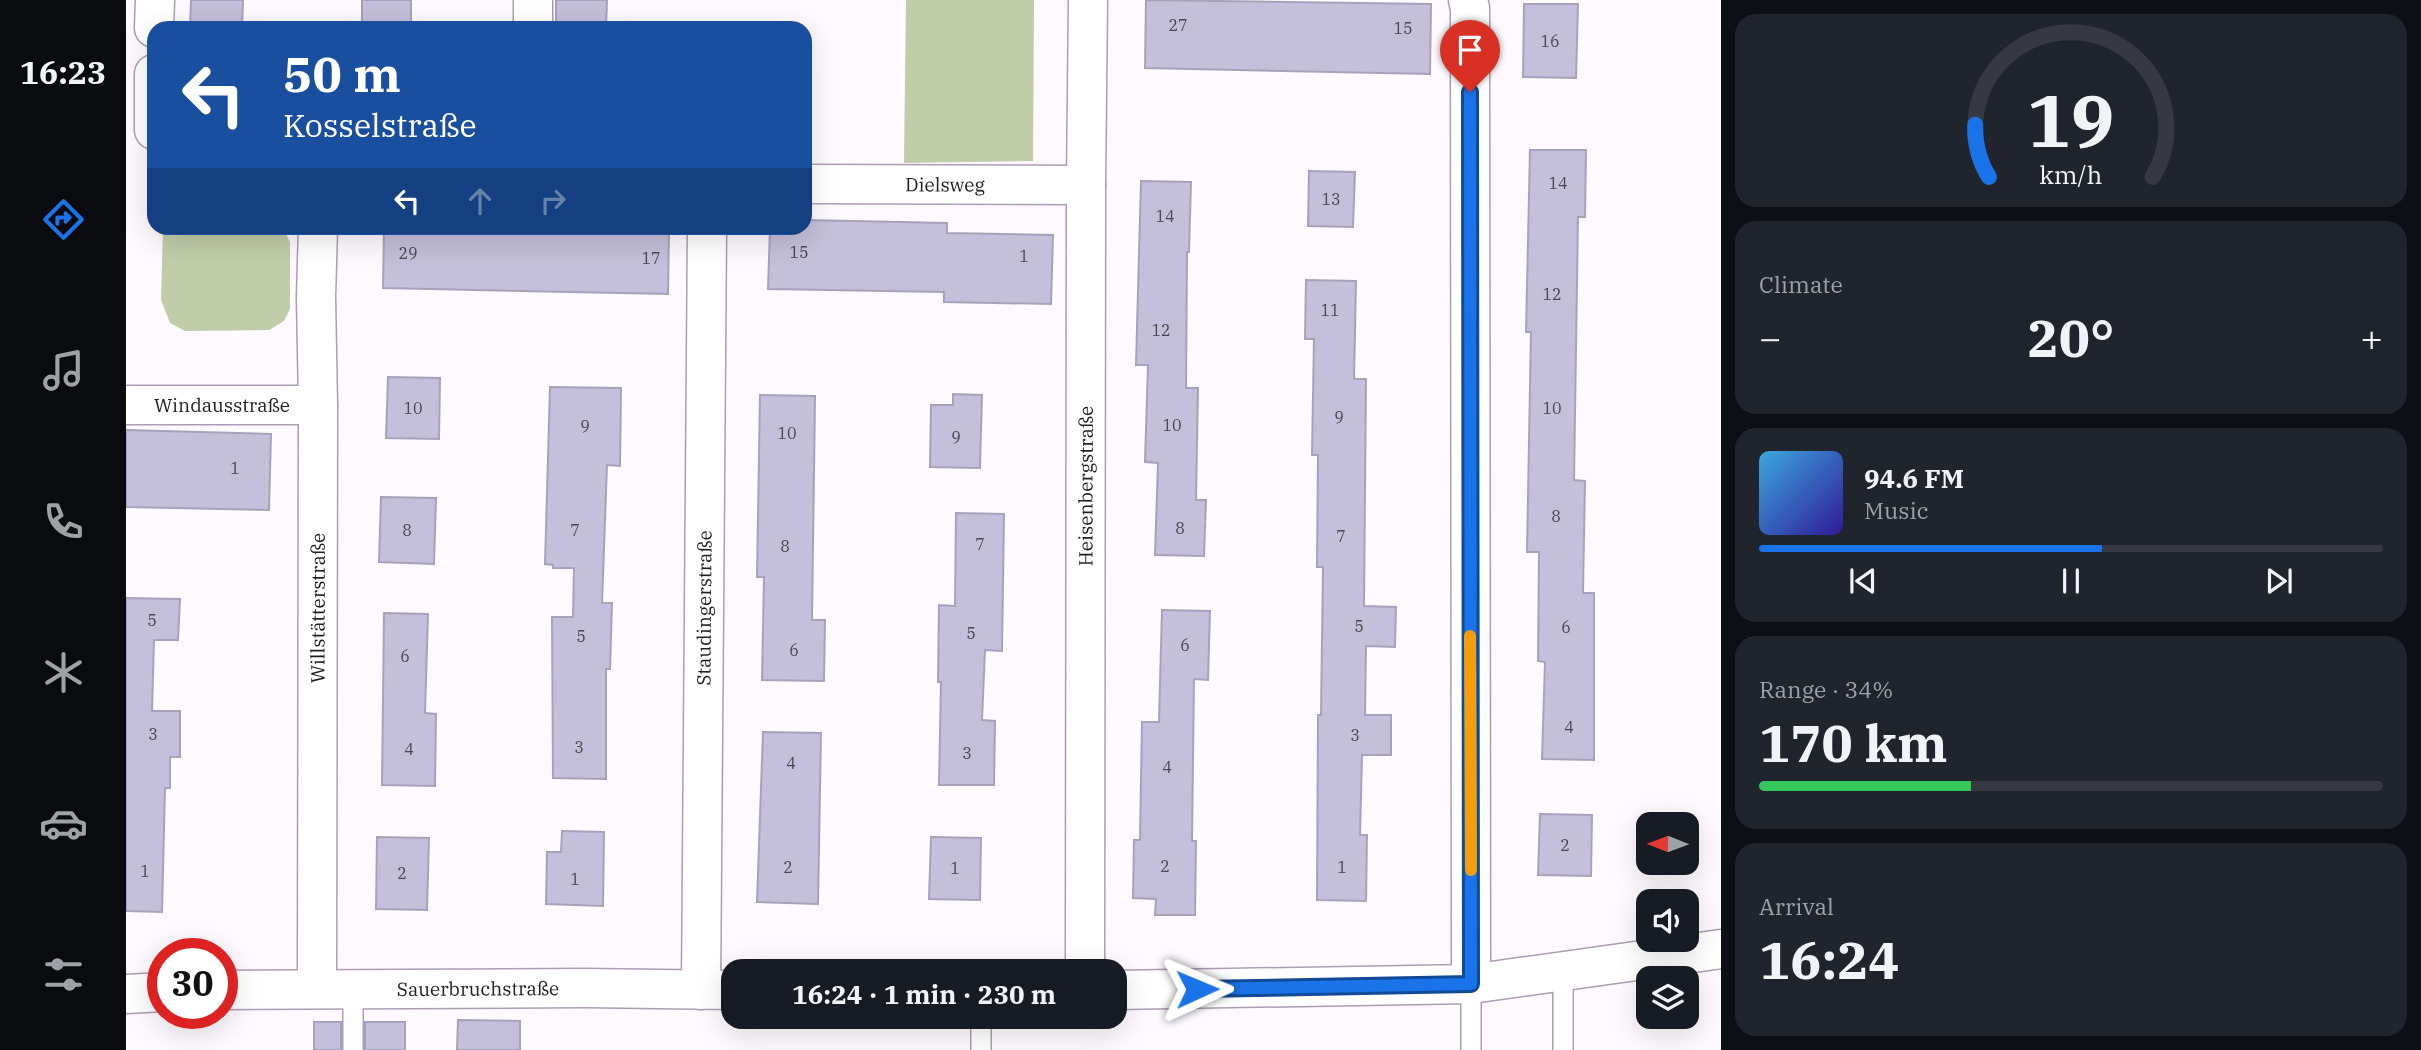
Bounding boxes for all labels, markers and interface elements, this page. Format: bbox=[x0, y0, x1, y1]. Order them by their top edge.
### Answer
house number: 27 bbox=[1168, 15, 1188, 35]
house number: 15 bbox=[1393, 18, 1413, 38]
pin bbox=[1440, 20, 1500, 92]
icon: arrive bbox=[1451, 31, 1489, 69]
house number: 16 bbox=[1540, 31, 1560, 51]
text: 50 m bbox=[283, 42, 401, 105]
icon: left bbox=[168, 49, 259, 140]
text: 16:23 bbox=[20, 51, 106, 93]
text: 19 bbox=[2027, 72, 2115, 167]
text: Kosselstraße bbox=[283, 104, 477, 146]
text: km/h bbox=[2039, 157, 2103, 190]
street label: Dielsweg bbox=[905, 172, 986, 197]
house number: 14 bbox=[1548, 173, 1568, 193]
icon: left bbox=[388, 182, 426, 220]
icon: ahead bbox=[461, 182, 499, 220]
icon: right bbox=[534, 182, 572, 220]
house number: 13 bbox=[1321, 189, 1341, 209]
icon: directions bbox=[39, 195, 88, 244]
house number: 14 bbox=[1155, 206, 1175, 226]
house number: 15 bbox=[789, 242, 809, 262]
house number: 29 bbox=[398, 243, 418, 263]
house number: 1 bbox=[1019, 246, 1029, 266]
house number: 17 bbox=[641, 248, 661, 268]
text: Climate bbox=[1759, 269, 1843, 299]
house number: 12 bbox=[1542, 284, 1562, 304]
house number: 11 bbox=[1320, 300, 1340, 320]
text: 20° bbox=[2028, 304, 2114, 371]
text: − bbox=[1759, 313, 1782, 362]
text: + bbox=[2360, 313, 2383, 362]
house number: 12 bbox=[1151, 320, 1171, 340]
icon: music bbox=[39, 346, 88, 395]
street label: Windausstraße bbox=[154, 393, 290, 417]
house number: 10 bbox=[403, 398, 423, 418]
house number: 10 bbox=[1542, 398, 1562, 418]
street label: Heisenbergstraße bbox=[1074, 406, 1098, 566]
house number: 9 bbox=[1334, 407, 1344, 427]
house number: 10 bbox=[1162, 415, 1182, 435]
house number: 9 bbox=[580, 416, 590, 436]
house number: 10 bbox=[777, 423, 797, 443]
house number: 9 bbox=[951, 427, 961, 447]
house number: 1 bbox=[230, 458, 240, 478]
text: 94.6 FM bbox=[1864, 461, 1964, 495]
text: Music bbox=[1864, 495, 1929, 525]
icon: phone bbox=[39, 497, 88, 546]
house number: 8 bbox=[1551, 506, 1561, 526]
house number: 8 bbox=[1175, 518, 1185, 538]
house number: 8 bbox=[402, 520, 412, 540]
house number: 7 bbox=[570, 520, 580, 540]
house number: 7 bbox=[1336, 526, 1346, 546]
street label: Staudingerstraße bbox=[691, 530, 717, 686]
street label: Willstätterstraße bbox=[306, 533, 330, 683]
house number: 7 bbox=[975, 534, 985, 554]
house number: 8 bbox=[780, 536, 790, 556]
icon: previous bbox=[1844, 562, 1882, 600]
icon: pause bbox=[2052, 562, 2090, 600]
icon: next bbox=[2260, 562, 2298, 600]
house number: 5 bbox=[147, 610, 157, 630]
house number: 5 bbox=[1354, 616, 1364, 636]
house number: 6 bbox=[1561, 617, 1571, 637]
house number: 5 bbox=[966, 623, 976, 643]
house number: 5 bbox=[576, 626, 586, 646]
house number: 6 bbox=[1180, 635, 1190, 655]
house number: 6 bbox=[789, 640, 799, 660]
house number: 6 bbox=[400, 646, 410, 666]
icon: climate bbox=[39, 648, 88, 697]
text: Range · 34% bbox=[1759, 674, 1893, 704]
text: 170 km bbox=[1759, 709, 1948, 776]
house number: 4 bbox=[1564, 717, 1574, 737]
house number: 3 bbox=[148, 724, 158, 744]
house number: 3 bbox=[1350, 725, 1360, 745]
house number: 3 bbox=[574, 737, 584, 757]
house number: 4 bbox=[404, 739, 414, 759]
house number: 3 bbox=[962, 743, 972, 763]
house number: 4 bbox=[786, 753, 796, 773]
house number: 4 bbox=[1162, 757, 1172, 777]
icon: car bbox=[39, 799, 88, 848]
north arrow bbox=[1636, 812, 1699, 875]
map controls bbox=[1636, 812, 1699, 1029]
house number: 2 bbox=[1560, 835, 1570, 855]
house number: 2 bbox=[1160, 856, 1170, 876]
house number: 2 bbox=[783, 857, 793, 877]
house number: 1 bbox=[1337, 857, 1347, 877]
house number: 1 bbox=[950, 858, 960, 878]
house number: 1 bbox=[140, 861, 150, 881]
house number: 2 bbox=[397, 863, 407, 883]
house number: 1 bbox=[570, 869, 580, 889]
button: sound bbox=[1636, 889, 1699, 952]
text: Arrival bbox=[1759, 891, 1834, 921]
text: 16:24 bbox=[1759, 926, 1900, 993]
speed limit sign: 30 bbox=[147, 938, 238, 1029]
icon: filters bbox=[39, 950, 88, 999]
position arrow bbox=[1160, 952, 1234, 1026]
button: layers bbox=[1636, 966, 1699, 1029]
street label: Sauerbruchstraße bbox=[397, 976, 559, 1001]
text: 16:24 · 1 min · 230 m bbox=[792, 977, 1056, 1011]

